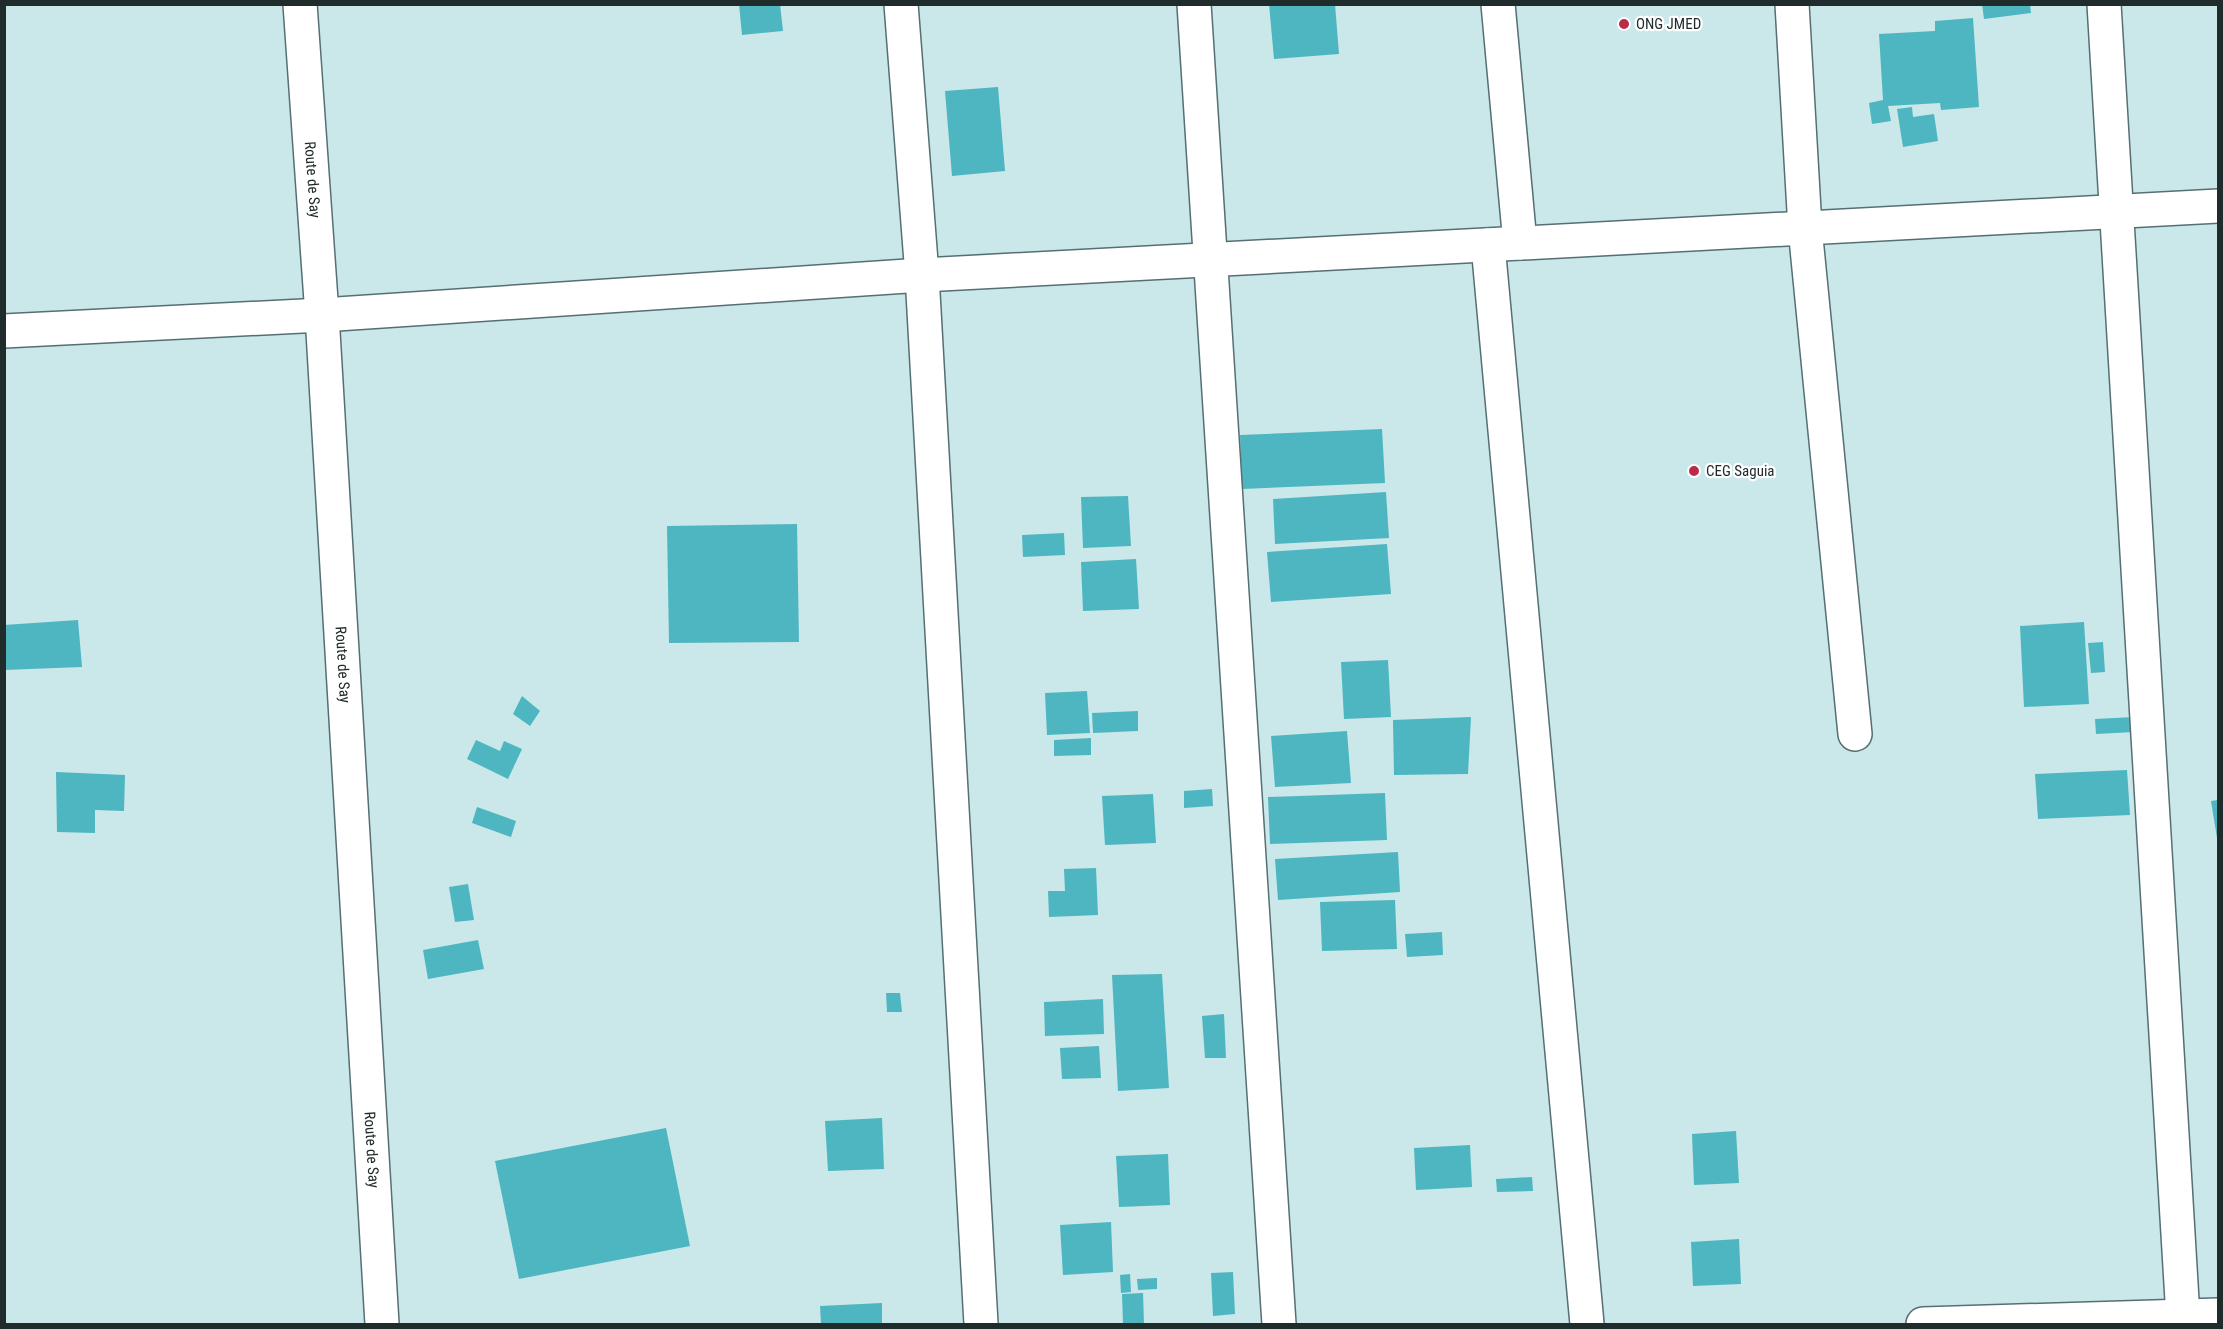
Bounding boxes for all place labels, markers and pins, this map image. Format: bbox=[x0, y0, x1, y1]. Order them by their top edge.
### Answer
place label: ONG JMED bbox=[1636, 15, 1701, 33]
marker: ONG JMED bbox=[1617, 17, 1631, 31]
place label: CEG Saguia bbox=[1706, 462, 1775, 480]
marker: CEG Saguia bbox=[1687, 464, 1701, 478]

